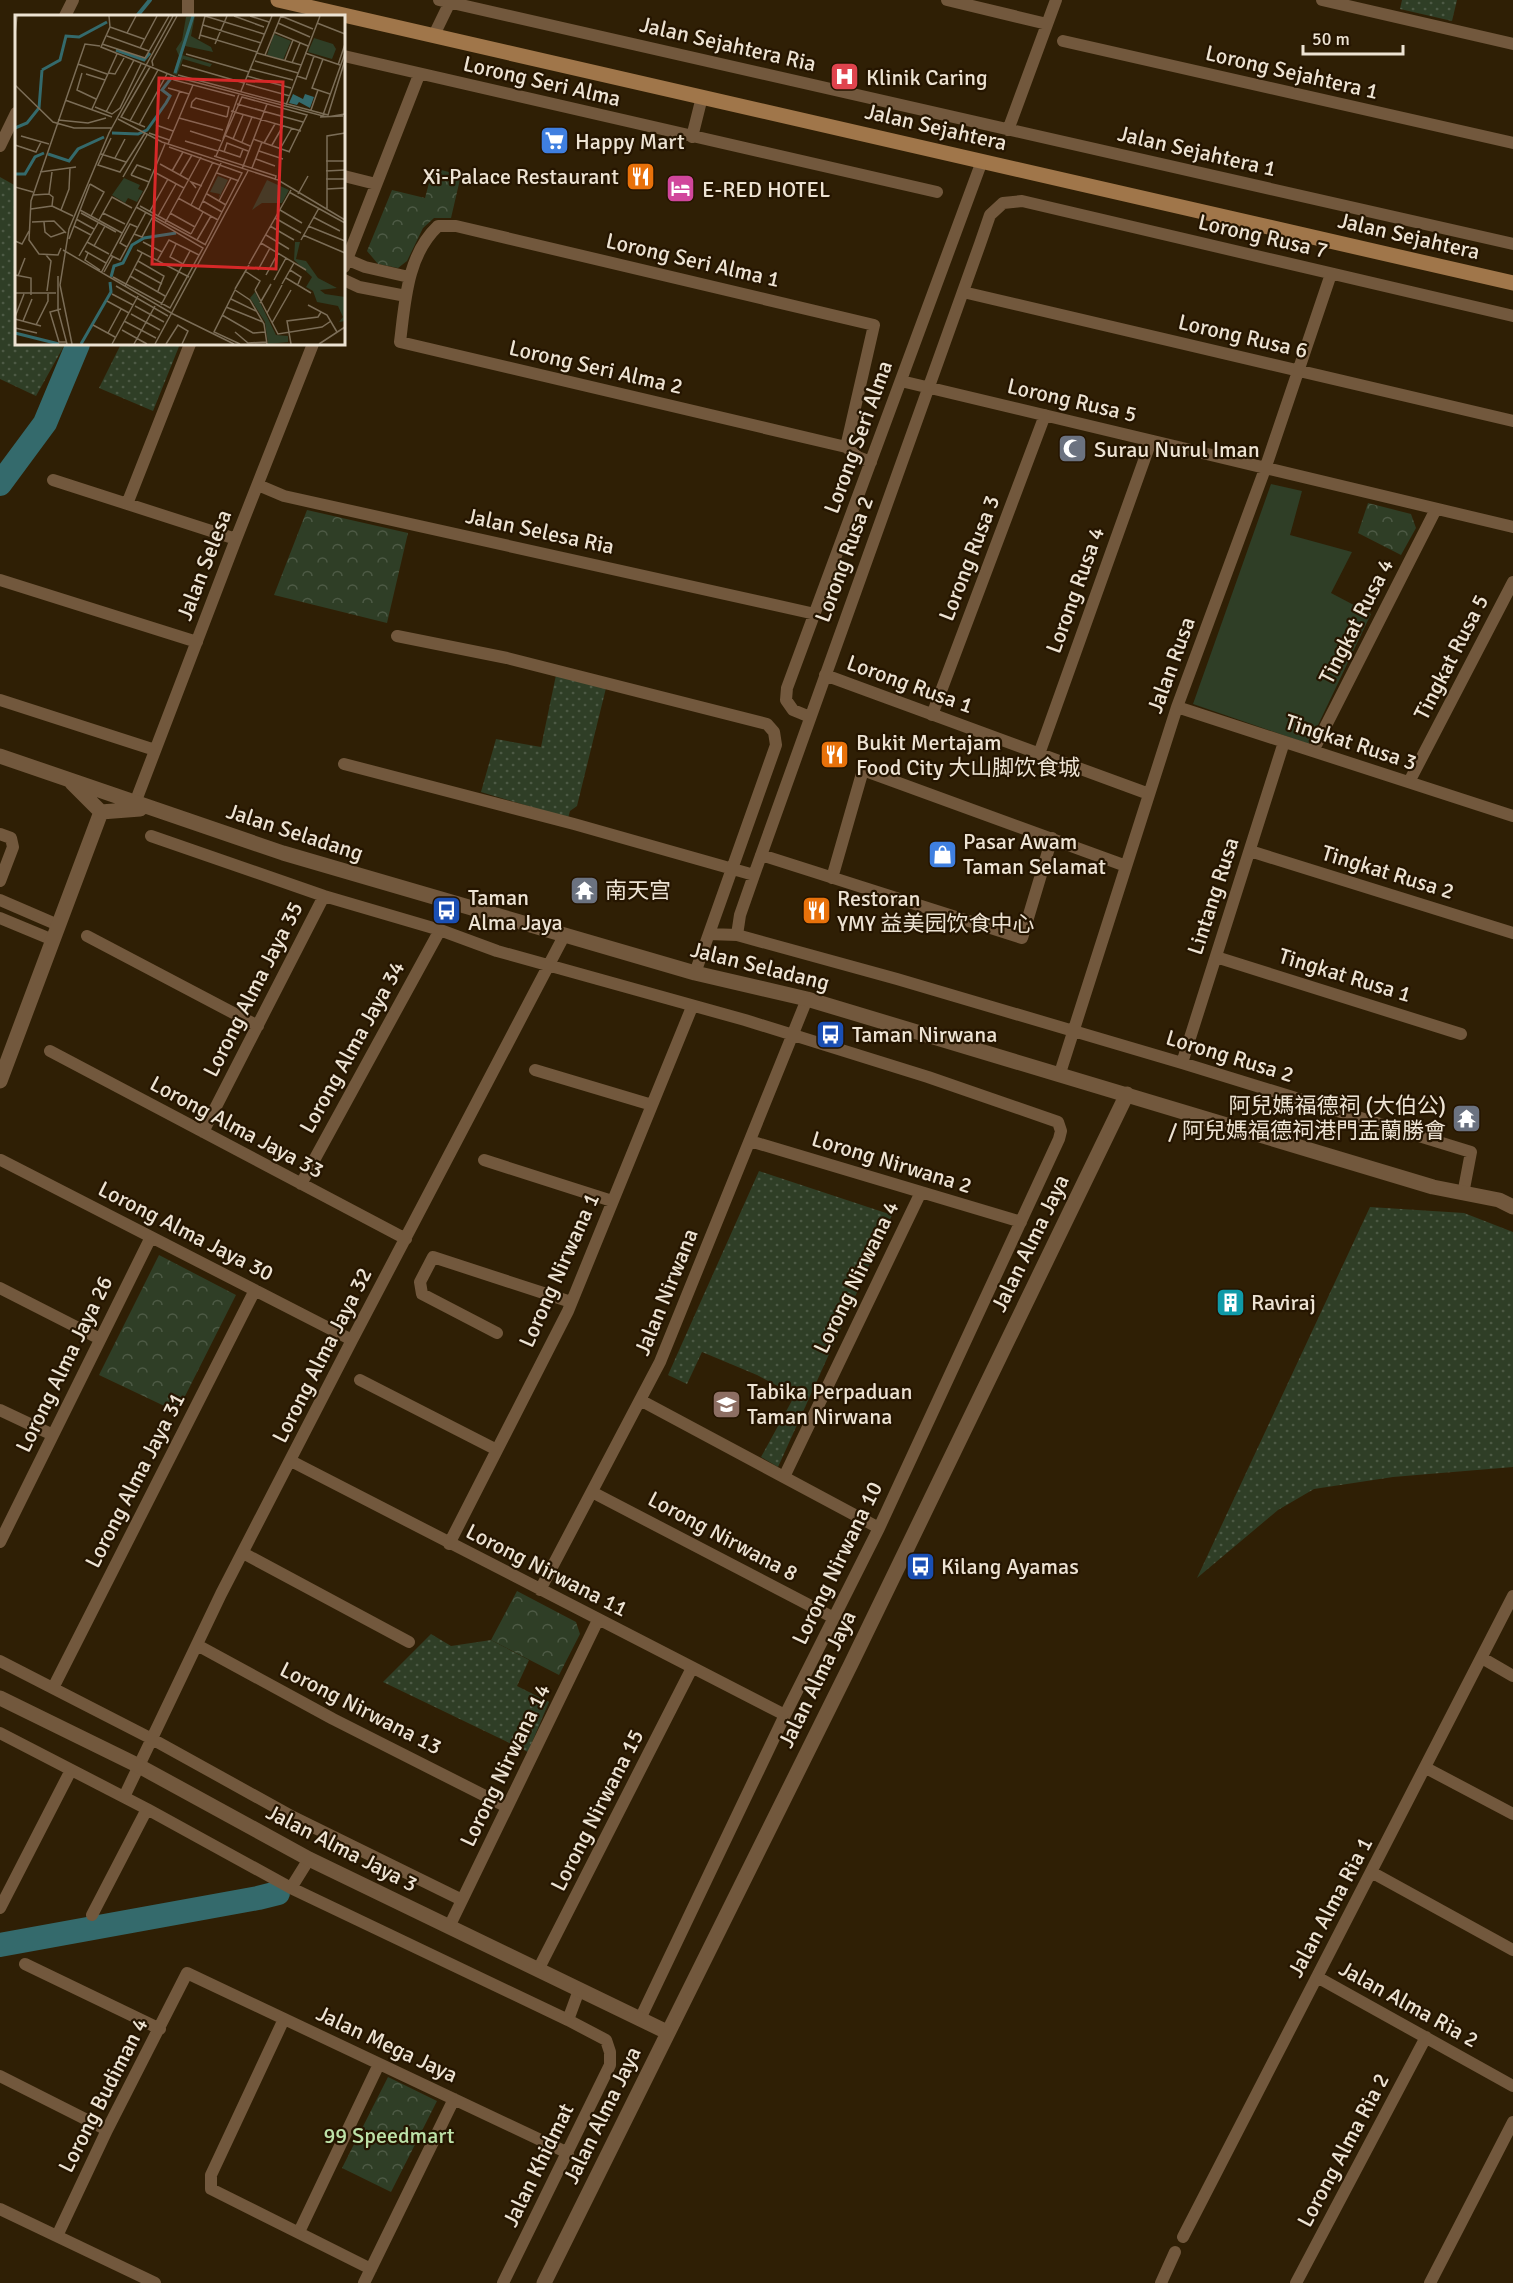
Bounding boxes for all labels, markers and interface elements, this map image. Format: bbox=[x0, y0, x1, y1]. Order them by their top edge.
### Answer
street label: Jalan Sejahtera Ria bbox=[637, 11, 819, 77]
inset map bbox=[15, 15, 345, 345]
scale bar bbox=[1303, 18, 1404, 56]
text: 50 m bbox=[1312, 28, 1350, 50]
street label: Lorong Sejahtera 1 bbox=[1203, 39, 1381, 105]
street label: Lorong Seri Alma bbox=[461, 50, 623, 112]
hospital icon: Klinik Caring bbox=[829, 61, 861, 93]
place label: Klinik Caring bbox=[866, 64, 988, 91]
street label: Jalan Sejahtera bbox=[862, 98, 1010, 156]
street label: Jalan Sejahtera 1 bbox=[1115, 120, 1279, 182]
supermarket icon: Happy Mart bbox=[538, 125, 570, 157]
place label: Happy Mart bbox=[575, 128, 685, 155]
restaurant icon: Xi-Palace Restaurant bbox=[624, 160, 656, 192]
place label: Xi-Palace Restaurant bbox=[422, 163, 619, 190]
hotel icon: E-RED HOTEL bbox=[665, 173, 697, 205]
place label: E-RED HOTEL bbox=[702, 176, 830, 203]
street label: Jalan Sejahtera bbox=[1335, 207, 1483, 265]
street label: Lorong Rusa 7 bbox=[1196, 208, 1330, 264]
street label: Lorong Seri Alma 1 bbox=[603, 227, 783, 293]
street label: Lorong Rusa 6 bbox=[1176, 308, 1310, 364]
street label: Lorong Seri Alma 2 bbox=[506, 334, 686, 400]
street label: Lorong Seri Alma bbox=[818, 357, 898, 517]
street label: Lorong Rusa 5 bbox=[1005, 372, 1139, 428]
mosque icon: Surau Nurul Iman bbox=[1057, 433, 1089, 465]
place label: Surau Nurul Iman bbox=[1094, 436, 1260, 463]
street label: Lorong Rusa 3 bbox=[933, 491, 1005, 625]
street label: Lorong Rusa 2 bbox=[809, 492, 879, 626]
street label: Jalan Selesa Ria bbox=[463, 502, 617, 560]
street label: Jalan Selesa bbox=[171, 506, 237, 624]
street label: Lorong Rusa 4 bbox=[1040, 523, 1110, 657]
street label: Tingkat Rusa 4 bbox=[1313, 554, 1399, 688]
street label: Tingkat Rusa 5 bbox=[1408, 590, 1494, 724]
street label: Jalan Rusa bbox=[1141, 613, 1201, 717]
street label: Lorong Rusa 1 bbox=[843, 649, 977, 719]
street label: Tingkat Rusa 3 bbox=[1282, 708, 1420, 776]
place label: Bukit Mertajam Food City 大山脚饮食城 bbox=[856, 729, 1080, 781]
restaurant icon: Bukit Mertajam Food City 大山脚饮食城 bbox=[819, 739, 851, 771]
street label: Jalan Seladang bbox=[223, 797, 367, 867]
place label: Pasar Awam Taman Selamat bbox=[963, 828, 1106, 880]
street label: Lintang Rusa bbox=[1181, 834, 1245, 958]
shop icon: Pasar Awam Taman Selamat bbox=[926, 838, 958, 870]
street label: Tingkat Rusa 2 bbox=[1318, 839, 1458, 905]
temple icon: 南天宫 bbox=[568, 874, 600, 906]
place label: 南天宫 bbox=[605, 877, 671, 904]
place label: Taman Alma Jaya bbox=[468, 884, 563, 936]
place label: Restoran YMY 益美园饮食中心 bbox=[837, 885, 1035, 937]
bus stop icon: Taman Alma Jaya bbox=[431, 894, 463, 926]
restaurant icon: Restoran YMY 益美园饮食中心 bbox=[800, 895, 832, 927]
street label: Lorong Alma Jaya 35 bbox=[197, 897, 309, 1081]
street label: Jalan Seladang bbox=[688, 936, 832, 996]
street label: Tingkat Rusa 1 bbox=[1275, 942, 1415, 1008]
street label: Lorong Alma Jaya 34 bbox=[293, 956, 411, 1138]
bus stop icon: Taman Nirwana bbox=[815, 1018, 847, 1050]
place label: Taman Nirwana bbox=[852, 1021, 997, 1048]
street label: Lorong Rusa 2 bbox=[1163, 1024, 1297, 1088]
street label: Lorong Alma Jaya 33 bbox=[145, 1070, 329, 1184]
place label: 阿兒媽福德祠 (大伯公) / 阿兒媽福德祠港門盂蘭勝會 bbox=[1168, 1092, 1446, 1144]
temple icon: 阿兒媽福德祠 (大伯公) / 阿兒媽福德祠港門盂蘭勝會 bbox=[1451, 1102, 1483, 1134]
street label: Lorong Nirwana 2 bbox=[809, 1125, 975, 1199]
street label: Jalan Alma Jaya bbox=[985, 1170, 1075, 1316]
street label: Lorong Alma Jaya 30 bbox=[94, 1175, 278, 1287]
street label: Lorong Nirwana 1 bbox=[513, 1189, 605, 1351]
street label: Lorong Nirwana 4 bbox=[807, 1196, 905, 1358]
street label: Jalan Nirwana bbox=[628, 1225, 704, 1359]
street label: Lorong Alma Jaya 32 bbox=[266, 1263, 378, 1447]
street label: Lorong Alma Jaya 26 bbox=[10, 1271, 118, 1457]
building icon: Raviraj bbox=[1214, 1286, 1246, 1318]
place label: Raviraj bbox=[1251, 1289, 1316, 1316]
place label: Tabika Perpaduan Taman Nirwana bbox=[747, 1378, 913, 1430]
street label: Lorong Alma Jaya 31 bbox=[79, 1388, 191, 1572]
school or university icon: Tabika Perpaduan Taman Nirwana bbox=[710, 1388, 742, 1420]
street label: Lorong Nirwana 10 bbox=[786, 1477, 888, 1649]
street label: Lorong Nirwana 8 bbox=[643, 1485, 803, 1587]
street label: Lorong Nirwana 11 bbox=[462, 1518, 632, 1622]
bus stop icon: Kilang Ayamas bbox=[904, 1550, 936, 1582]
place label: Kilang Ayamas bbox=[941, 1553, 1079, 1580]
street label: Jalan Alma Jaya bbox=[772, 1606, 862, 1752]
street label: Lorong Nirwana 13 bbox=[276, 1656, 446, 1760]
street label: Lorong Nirwana 14 bbox=[454, 1679, 556, 1851]
street label: Lorong Nirwana 15 bbox=[545, 1725, 649, 1895]
street label: Jalan Alma Jaya 3 bbox=[262, 1798, 422, 1898]
street label: Jalan Alma Ria 1 bbox=[1282, 1832, 1378, 1982]
street label: Jalan Alma Ria 2 bbox=[1335, 1955, 1483, 2053]
street label: Jalan Mega Jaya bbox=[312, 2000, 462, 2088]
street label: Lorong Budiman 4 bbox=[52, 2013, 154, 2177]
street label: Jalan Alma Jaya bbox=[557, 2042, 647, 2188]
street label: Lorong Alma Ria 2 bbox=[1291, 2069, 1395, 2231]
street label: Jalan Khidmat bbox=[497, 2099, 580, 2231]
park label: 99 Speedmart bbox=[323, 2122, 455, 2149]

